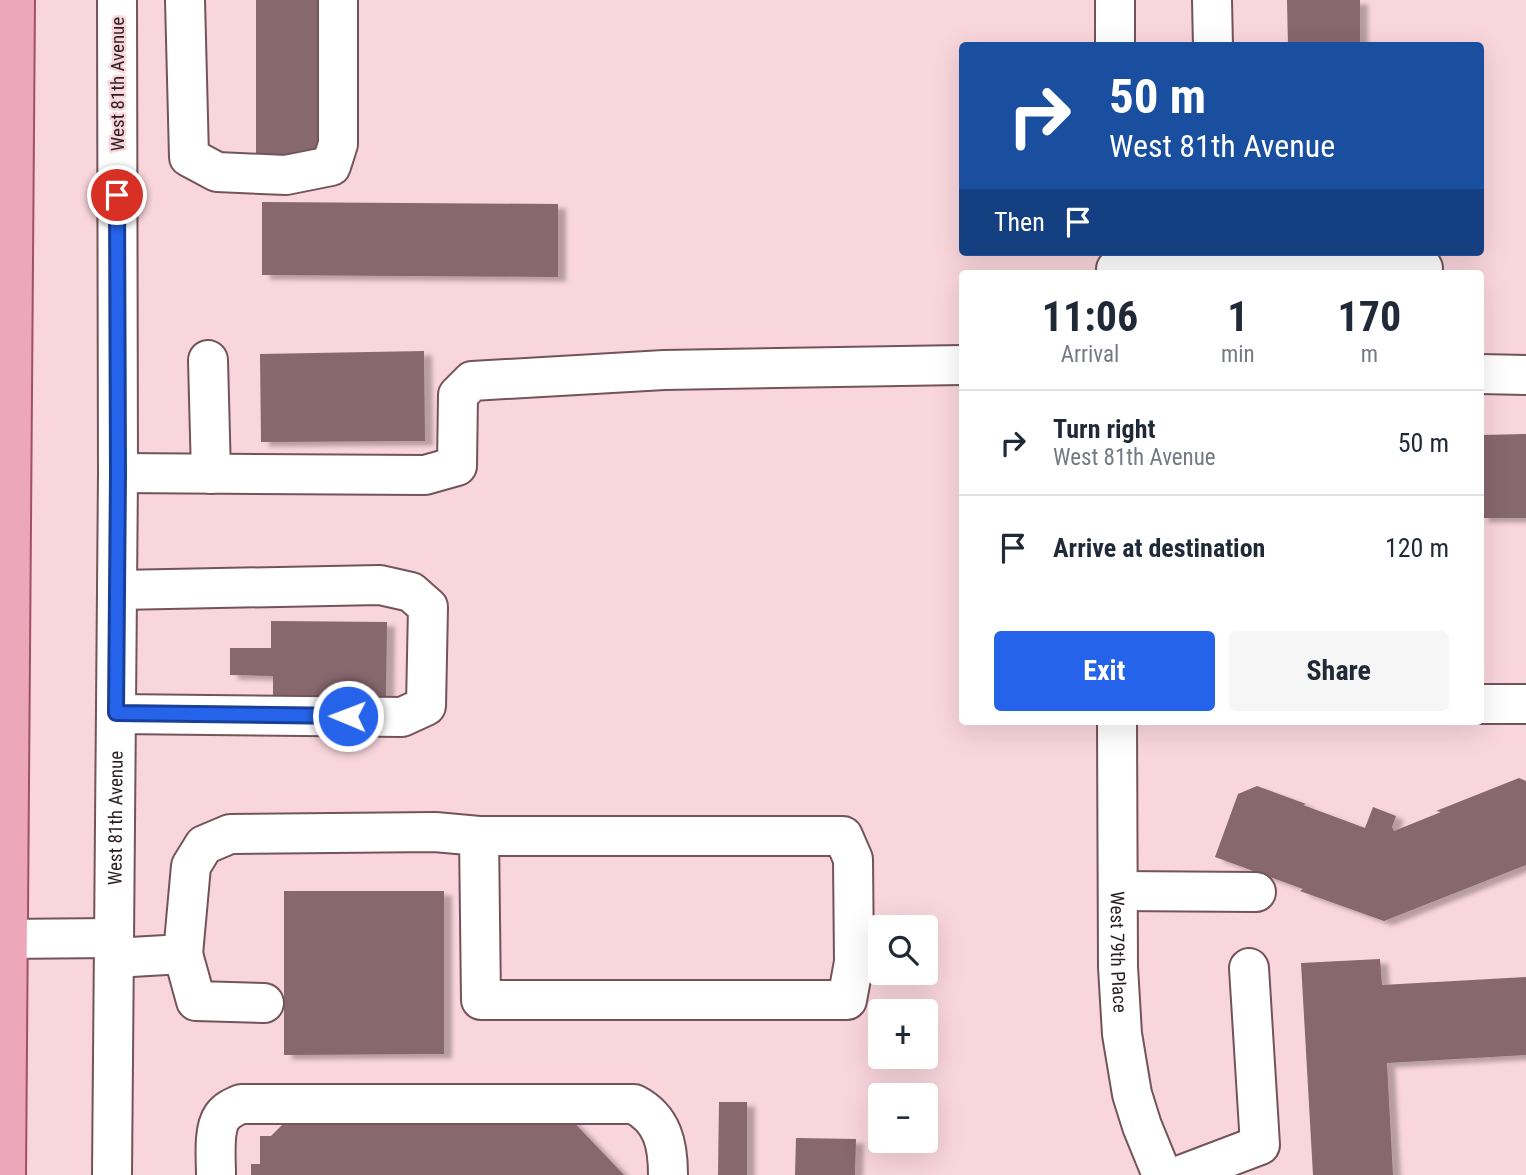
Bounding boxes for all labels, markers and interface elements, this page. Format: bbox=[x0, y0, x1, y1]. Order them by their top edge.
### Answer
street label: West 81th Avenue bbox=[106, 17, 129, 151]
text: 50 m bbox=[1109, 68, 1206, 125]
icon: right bbox=[994, 70, 1085, 161]
text: West 81th Avenue bbox=[1109, 127, 1335, 165]
pin bbox=[87, 165, 147, 225]
icon: arrive bbox=[98, 176, 136, 214]
icon: arrive bbox=[1059, 203, 1097, 241]
text: Then bbox=[994, 207, 1045, 237]
text: 11:06 bbox=[1042, 292, 1138, 341]
text: 1 bbox=[1227, 292, 1248, 341]
text: 170 bbox=[1337, 292, 1401, 341]
text: Arrival bbox=[1061, 341, 1119, 368]
text: min bbox=[1221, 341, 1255, 368]
text: m bbox=[1361, 341, 1378, 368]
text: Turn right bbox=[1053, 414, 1155, 444]
icon: right bbox=[994, 424, 1032, 462]
text: 50 m bbox=[1398, 428, 1449, 458]
text: West 81th Avenue bbox=[1053, 444, 1216, 471]
icon: arrive bbox=[994, 529, 1032, 567]
text: Arrive at destination bbox=[1053, 533, 1265, 563]
text: 120 m bbox=[1385, 533, 1449, 563]
button: Exit bbox=[994, 631, 1215, 711]
button: Share bbox=[1229, 631, 1449, 711]
position arrow bbox=[311, 679, 385, 753]
street label: West 81th Avenue bbox=[103, 751, 128, 885]
street label: West 79th Place bbox=[1106, 891, 1132, 1013]
map controls bbox=[868, 915, 938, 1153]
button: search bbox=[868, 915, 938, 985]
button: + bbox=[868, 999, 938, 1069]
button: − bbox=[868, 1083, 938, 1153]

